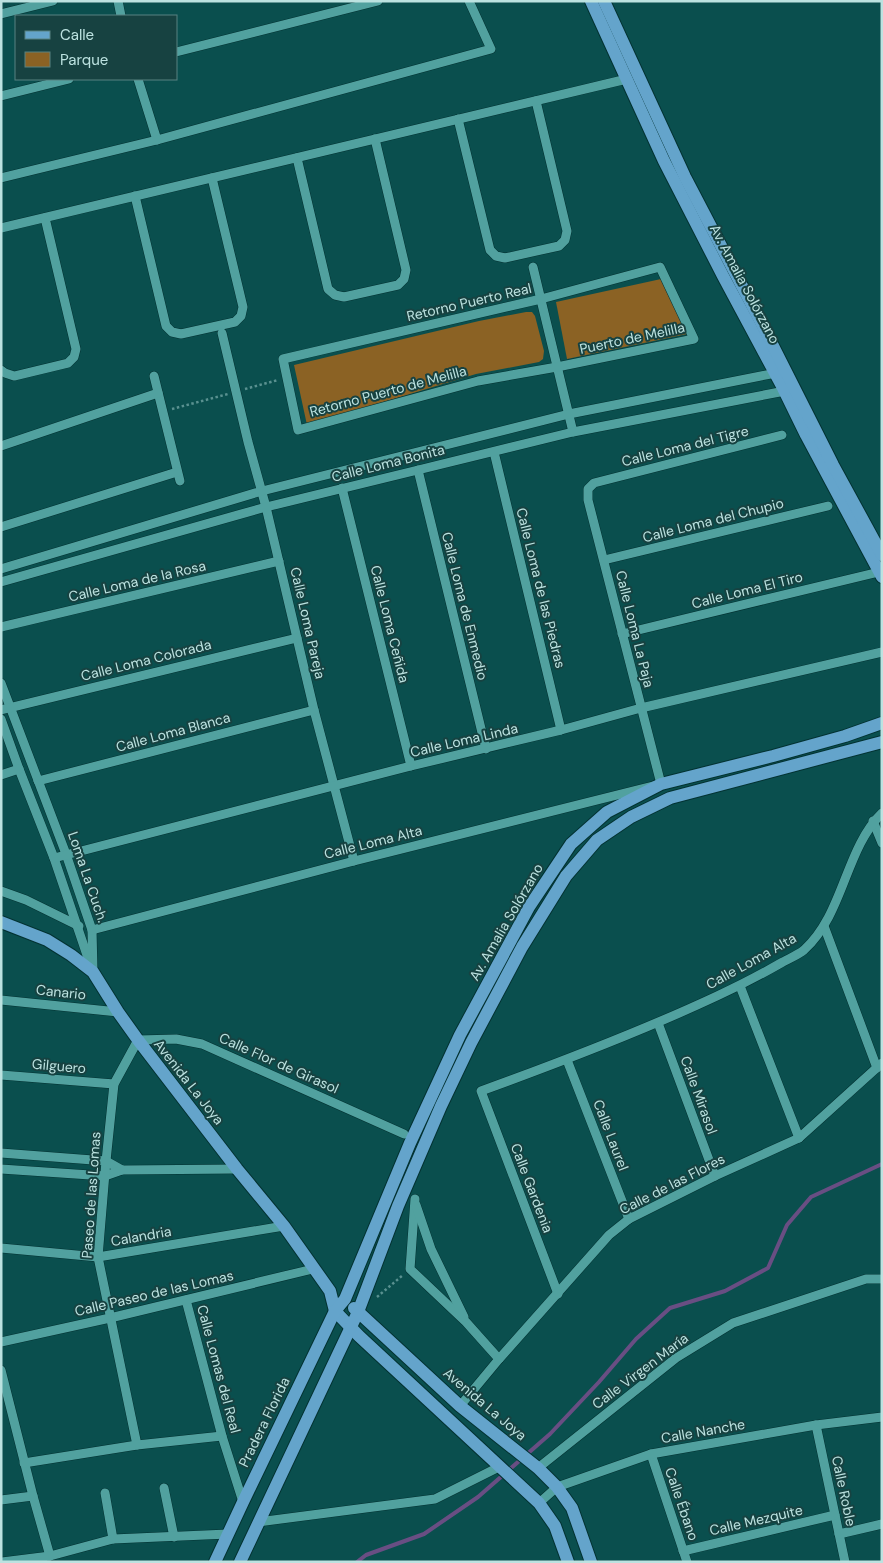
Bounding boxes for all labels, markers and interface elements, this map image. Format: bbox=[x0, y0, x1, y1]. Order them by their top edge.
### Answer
legend bbox=[15, 15, 178, 80]
text: Calle bbox=[60, 25, 94, 45]
text: Parque bbox=[60, 50, 108, 70]
street label: Av. Amalia Solórzano bbox=[706, 221, 784, 347]
street label: Retorno Puerto Real bbox=[405, 279, 533, 325]
street label: Puerto de Melilla bbox=[578, 318, 686, 358]
street label: Retorno Puerto de Melilla bbox=[308, 361, 468, 421]
street label: Calle Loma del Tigre bbox=[620, 422, 750, 470]
street label: Calle Loma Bonita bbox=[330, 440, 446, 486]
street label: Calle Loma del Chupio bbox=[641, 494, 785, 546]
street label: Calle Loma de las Piedras bbox=[512, 506, 570, 670]
street label: Calle Loma de Enmedio bbox=[438, 530, 492, 682]
street label: Calle Loma de la Rosa bbox=[67, 556, 207, 606]
street label: Calle Loma Ceñida bbox=[367, 563, 413, 685]
street label: Calle Loma Pareja bbox=[286, 565, 330, 681]
street label: Calle Loma El Tiro bbox=[690, 567, 804, 613]
street label: Calle Loma La Paja bbox=[612, 569, 658, 689]
street label: Calle Loma Colorada bbox=[79, 635, 213, 685]
street label: Calle Loma Blanca bbox=[114, 708, 232, 756]
street label: Calle Loma Linda bbox=[408, 719, 520, 761]
street label: Calle Loma Alta bbox=[322, 821, 424, 863]
street label: Loma La Cuch. bbox=[64, 829, 112, 925]
street label: Av. Amalia Solórzano bbox=[465, 860, 547, 984]
street label: Calle Loma Alta bbox=[703, 929, 799, 993]
street label: Canario bbox=[35, 980, 87, 1004]
street label: Calle Flor de Girasol bbox=[216, 1029, 342, 1097]
street label: Avenida La Joya bbox=[150, 1036, 228, 1128]
street label: Calle Mirasol bbox=[677, 1053, 721, 1137]
street label: Gilguero bbox=[31, 1055, 87, 1077]
street label: Calle Laurel bbox=[589, 1097, 633, 1173]
street label: Paseo de las Lomas bbox=[78, 1131, 104, 1259]
street label: Calle Gardenia bbox=[507, 1141, 557, 1235]
street label: Calle de las Flores bbox=[616, 1150, 728, 1218]
street label: Calandria bbox=[109, 1222, 173, 1250]
street label: Calle Paseo de las Lomas bbox=[73, 1266, 235, 1320]
street label: Calle Lomas del Real bbox=[193, 1303, 245, 1435]
street label: Calle Virgen María bbox=[588, 1329, 692, 1413]
street label: Avenida La Joya bbox=[440, 1364, 530, 1444]
street label: Pradera Florida bbox=[234, 1374, 294, 1470]
street label: Calle Nanche bbox=[660, 1415, 746, 1447]
street label: Calle Roble bbox=[828, 1454, 860, 1528]
street label: Calle Ébano bbox=[661, 1465, 703, 1543]
street label: Calle Mezquite bbox=[708, 1501, 804, 1539]

